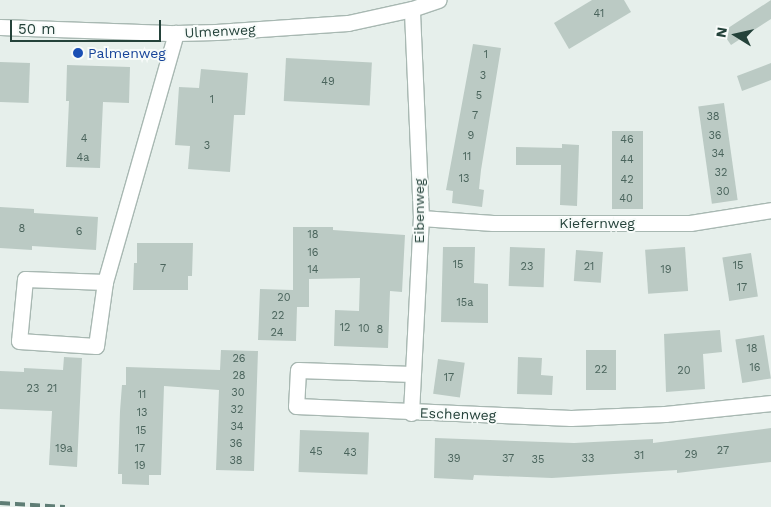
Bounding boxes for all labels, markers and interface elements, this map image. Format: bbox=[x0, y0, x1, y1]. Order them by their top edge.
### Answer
house number: 41 bbox=[594, 7, 604, 21]
scale bar bbox=[12, 10, 164, 42]
north arrow bbox=[711, 10, 761, 60]
text: 50 m bbox=[18, 20, 55, 38]
street label: Ulmenweg bbox=[184, 21, 256, 41]
text: N bbox=[712, 26, 730, 39]
place label: Palmenweg bbox=[88, 45, 166, 61]
marker: Palmenweg bbox=[72, 47, 84, 59]
house number: 1 bbox=[484, 48, 488, 62]
house number: 3 bbox=[480, 69, 486, 83]
house number: 49 bbox=[321, 75, 335, 89]
house number: 5 bbox=[476, 89, 482, 103]
house number: 1 bbox=[210, 93, 214, 107]
house number: 7 bbox=[472, 109, 478, 123]
house number: 38 bbox=[706, 110, 720, 124]
house number: 9 bbox=[468, 129, 474, 143]
house number: 36 bbox=[708, 129, 722, 143]
house number: 4 bbox=[81, 132, 87, 146]
house number: 46 bbox=[620, 133, 634, 147]
house number: 3 bbox=[204, 139, 210, 153]
house number: 34 bbox=[711, 147, 725, 161]
house number: 11 bbox=[463, 150, 471, 164]
house number: 4a bbox=[77, 151, 89, 165]
house number: 44 bbox=[620, 153, 634, 167]
house number: 32 bbox=[715, 166, 727, 180]
house number: 13 bbox=[459, 172, 469, 186]
house number: 42 bbox=[620, 173, 634, 187]
street label: Eibenweg bbox=[411, 178, 427, 244]
house number: 30 bbox=[716, 185, 730, 199]
house number: 40 bbox=[619, 192, 633, 206]
street label: Kiefernweg bbox=[559, 215, 635, 231]
house number: 8 bbox=[19, 222, 25, 236]
house number: 6 bbox=[76, 225, 82, 239]
house number: 18 bbox=[307, 228, 319, 242]
house number: 16 bbox=[308, 246, 318, 260]
house number: 15 bbox=[453, 258, 463, 272]
house number: 15 bbox=[733, 259, 743, 273]
house number: 23 bbox=[521, 260, 533, 274]
house number: 21 bbox=[584, 260, 594, 274]
house number: 7 bbox=[160, 262, 166, 276]
house number: 14 bbox=[307, 263, 319, 277]
house number: 19 bbox=[660, 263, 672, 277]
house number: 17 bbox=[737, 281, 747, 295]
house number: 20 bbox=[277, 291, 291, 305]
house number: 15a bbox=[457, 296, 473, 310]
house number: 22 bbox=[272, 309, 284, 323]
house number: 12 bbox=[340, 321, 350, 335]
house number: 10 bbox=[358, 322, 370, 336]
house number: 8 bbox=[377, 323, 383, 337]
house number: 24 bbox=[271, 326, 283, 340]
house number: 18 bbox=[746, 342, 758, 356]
house number: 26 bbox=[232, 352, 246, 366]
house number: 16 bbox=[750, 361, 760, 375]
house number: 22 bbox=[595, 363, 607, 377]
house number: 20 bbox=[677, 364, 691, 378]
house number: 28 bbox=[232, 369, 246, 383]
house number: 17 bbox=[444, 371, 454, 385]
house number: 23 bbox=[27, 382, 39, 396]
house number: 21 bbox=[47, 382, 57, 396]
house number: 30 bbox=[231, 386, 245, 400]
house number: 11 bbox=[138, 388, 146, 402]
house number: 32 bbox=[231, 403, 243, 417]
street label: Eschenweg bbox=[420, 404, 496, 424]
house number: 13 bbox=[137, 406, 147, 420]
house number: 34 bbox=[230, 420, 244, 434]
house number: 15 bbox=[136, 424, 146, 438]
house number: 36 bbox=[229, 437, 243, 451]
house number: 19a bbox=[55, 442, 73, 456]
house number: 17 bbox=[135, 442, 145, 456]
house number: 27 bbox=[717, 444, 729, 458]
house number: 45 bbox=[309, 445, 323, 459]
house number: 43 bbox=[343, 446, 357, 460]
house number: 29 bbox=[684, 448, 698, 462]
house number: 31 bbox=[634, 449, 644, 463]
house number: 39 bbox=[447, 452, 461, 466]
house number: 37 bbox=[502, 452, 514, 466]
house number: 33 bbox=[582, 452, 594, 466]
house number: 35 bbox=[532, 453, 544, 467]
house number: 38 bbox=[229, 454, 243, 468]
house number: 19 bbox=[134, 459, 146, 473]

